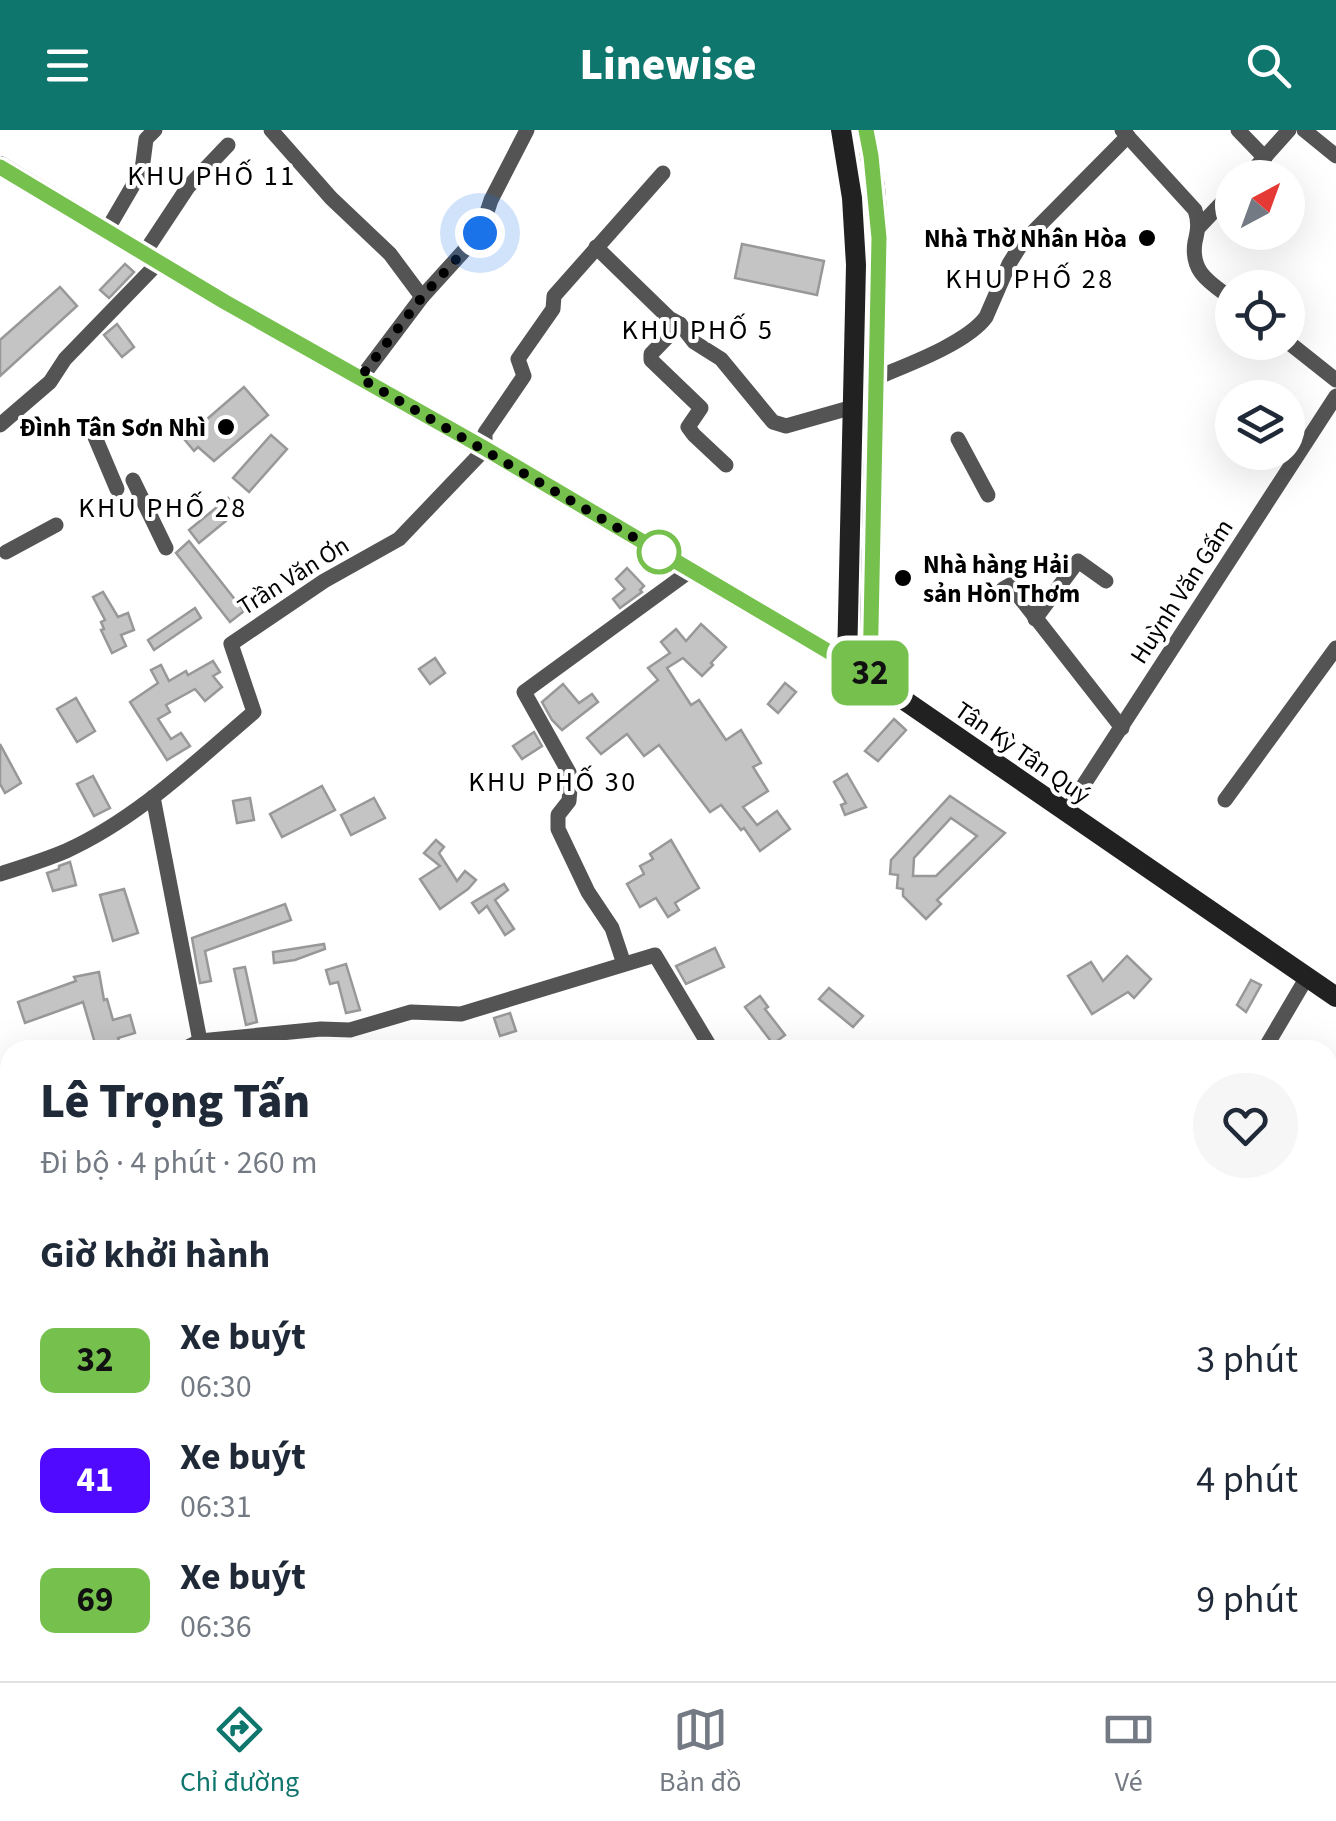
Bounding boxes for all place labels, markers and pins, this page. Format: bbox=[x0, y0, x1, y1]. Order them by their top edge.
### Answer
place label: Nhà Thờ Nhân Hòa bbox=[924, 221, 1127, 257]
marker: Nhà Thờ Nhân Hòa bbox=[1136, 227, 1158, 249]
place label: Đình Tân Sơn Nhì bbox=[19, 410, 206, 446]
marker: Đình Tân Sơn Nhì bbox=[215, 416, 237, 438]
unlabelled marker bbox=[638, 531, 680, 573]
place label: Nhà hàng Hải sản Hòn Thơm bbox=[923, 547, 1080, 612]
marker: Nhà hàng Hải sản Hòn Thơm bbox=[892, 567, 914, 589]

